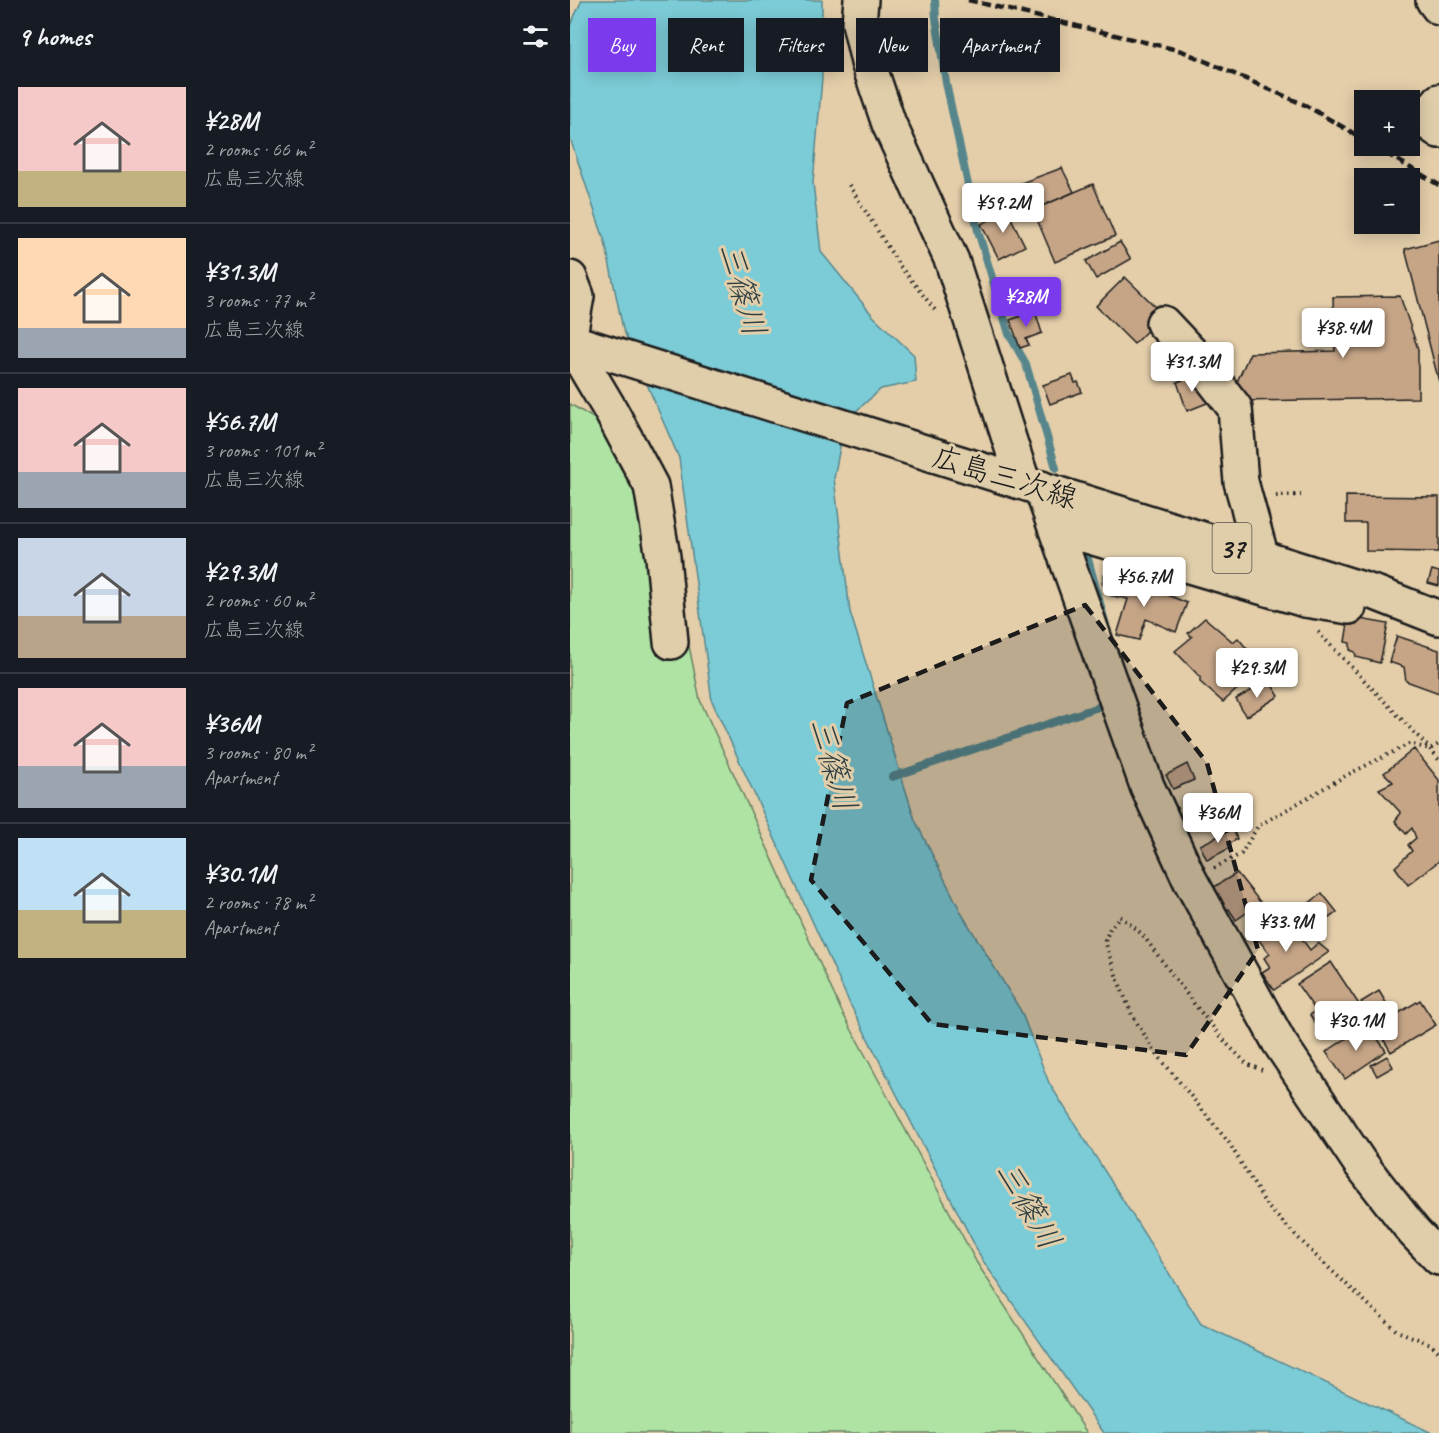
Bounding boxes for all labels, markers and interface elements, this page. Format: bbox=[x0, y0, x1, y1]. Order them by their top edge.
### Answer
chip: Buy bbox=[588, 18, 656, 72]
chip: Rent bbox=[668, 18, 744, 72]
chip: Filters bbox=[756, 18, 844, 72]
chip: New bbox=[856, 18, 928, 72]
chip: Apartment bbox=[940, 18, 1060, 72]
text: 9 homes bbox=[18, 20, 91, 53]
icon: filters bbox=[519, 20, 552, 53]
map controls bbox=[1354, 90, 1420, 234]
button: + bbox=[1354, 90, 1420, 156]
text: ¥28M bbox=[204, 104, 258, 137]
icon: home bbox=[66, 111, 138, 183]
text: 2 rooms · 66 m² bbox=[204, 137, 312, 162]
text: 広島三次線 bbox=[204, 166, 304, 191]
button: − bbox=[1354, 168, 1420, 234]
pin: ¥59.2M bbox=[954, 183, 1052, 234]
text: ¥59.2M bbox=[976, 190, 1030, 215]
water label: 三篠川 bbox=[710, 237, 775, 341]
text: ¥31.3M bbox=[204, 255, 275, 288]
icon: home bbox=[66, 262, 138, 334]
pin: ¥28M bbox=[990, 277, 1062, 328]
text: ¥28M bbox=[1005, 284, 1047, 309]
text: 3 rooms · 77 m² bbox=[204, 288, 312, 313]
pin: ¥38.4M bbox=[1294, 308, 1392, 359]
text: ¥38.4M bbox=[1316, 315, 1370, 340]
text: 広島三次線 bbox=[204, 317, 304, 342]
pin: ¥31.3M bbox=[1143, 342, 1241, 393]
text: ¥31.3M bbox=[1165, 349, 1219, 374]
text: ¥56.7M bbox=[204, 405, 275, 438]
icon: home bbox=[66, 412, 138, 484]
street label: 広島三次線 bbox=[928, 437, 1082, 517]
text: 3 rooms · 101 m² bbox=[204, 438, 321, 463]
text: 広島三次線 bbox=[204, 467, 304, 492]
road number: 37 bbox=[1212, 523, 1252, 573]
text: ¥29.3M bbox=[204, 555, 275, 588]
pin: ¥56.7M bbox=[1095, 557, 1193, 608]
icon: home bbox=[66, 562, 138, 634]
text: ¥56.7M bbox=[1117, 564, 1171, 589]
text: 2 rooms · 60 m² bbox=[204, 588, 312, 613]
text: 広島三次線 bbox=[204, 617, 304, 642]
pin: ¥29.3M bbox=[1208, 648, 1306, 699]
text: ¥29.3M bbox=[1230, 655, 1284, 680]
text: ¥36M bbox=[204, 707, 259, 740]
icon: home bbox=[66, 712, 138, 784]
water label: 三篠川 bbox=[801, 712, 866, 816]
text: 3 rooms · 80 m² bbox=[204, 740, 312, 765]
text: Apartment bbox=[204, 765, 277, 790]
pin: ¥36M bbox=[1182, 793, 1254, 844]
text: ¥36M bbox=[1197, 800, 1239, 825]
text: ¥30.1M bbox=[204, 857, 275, 890]
icon: home bbox=[66, 862, 138, 934]
text: 2 rooms · 78 m² bbox=[204, 890, 312, 915]
pin: ¥33.9M bbox=[1237, 902, 1335, 953]
text: ¥33.9M bbox=[1259, 909, 1313, 934]
text: Apartment bbox=[204, 915, 277, 940]
pin: ¥30.1M bbox=[1307, 1001, 1405, 1052]
text: ¥30.1M bbox=[1329, 1008, 1383, 1033]
water label: 三篠川 bbox=[987, 1153, 1070, 1257]

